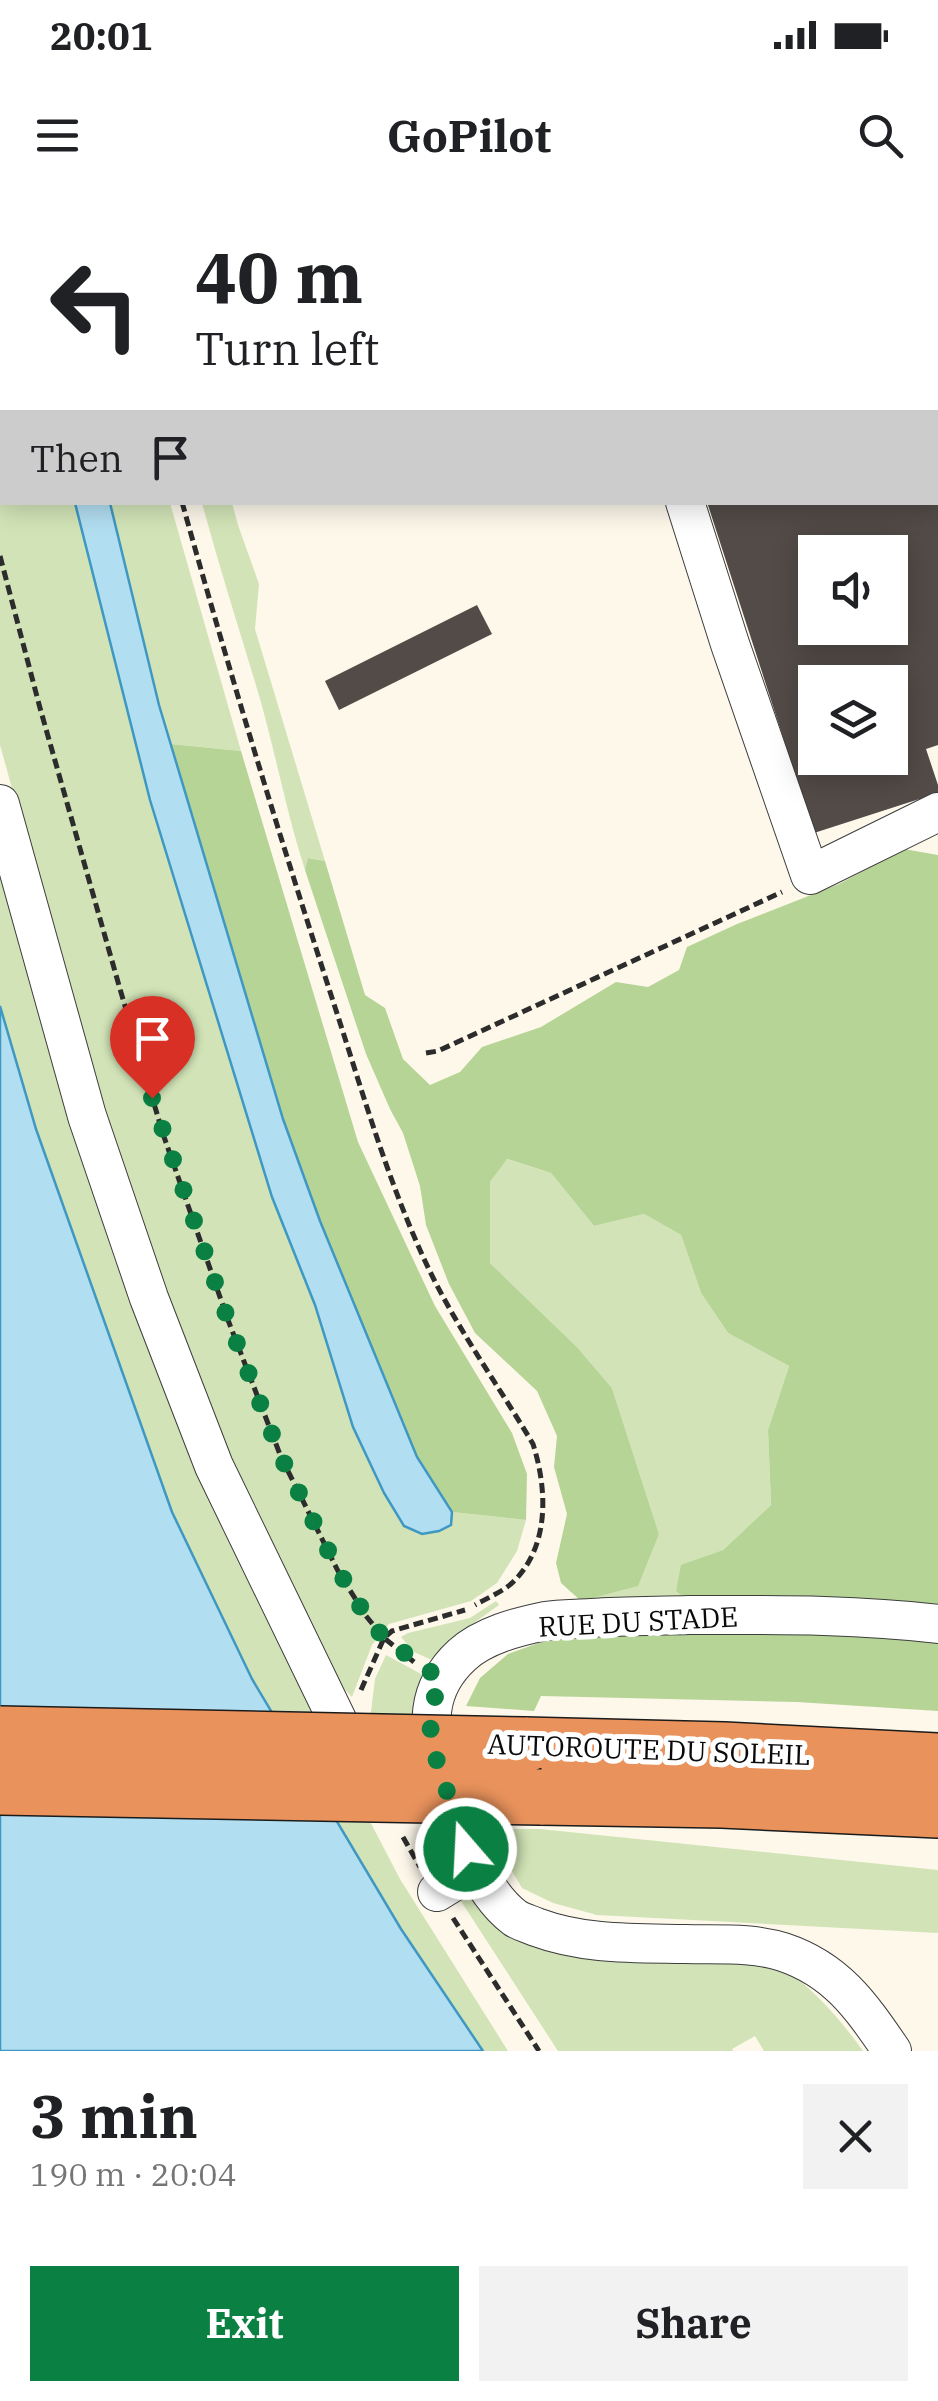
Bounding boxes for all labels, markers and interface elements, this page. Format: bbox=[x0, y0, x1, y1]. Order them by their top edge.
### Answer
text: 20:01 bbox=[50, 11, 153, 60]
text: GoPilot bbox=[387, 106, 551, 164]
icon: menu bbox=[30, 108, 85, 163]
icon: search bbox=[853, 108, 908, 163]
text: 40 m bbox=[195, 231, 363, 322]
icon: left bbox=[30, 240, 160, 370]
text: Turn left bbox=[195, 319, 379, 377]
icon: arrive bbox=[143, 430, 198, 485]
text: Then bbox=[30, 433, 123, 482]
map controls bbox=[798, 535, 908, 775]
button: sound bbox=[798, 535, 908, 645]
button: layers bbox=[798, 665, 908, 775]
pin bbox=[110, 996, 195, 1099]
icon: arrive bbox=[125, 1011, 180, 1066]
street label: RUE DU STADE bbox=[537, 1597, 739, 1645]
street label: AUTOROUTE DU SOLEIL bbox=[487, 1725, 811, 1773]
position arrow bbox=[414, 1797, 518, 1901]
text: 3 min bbox=[30, 2076, 198, 2155]
button: close bbox=[803, 2084, 908, 2189]
text: 190 m · 20:04 bbox=[30, 2153, 237, 2195]
button: Exit bbox=[30, 2266, 459, 2381]
button: Share bbox=[479, 2266, 908, 2381]

